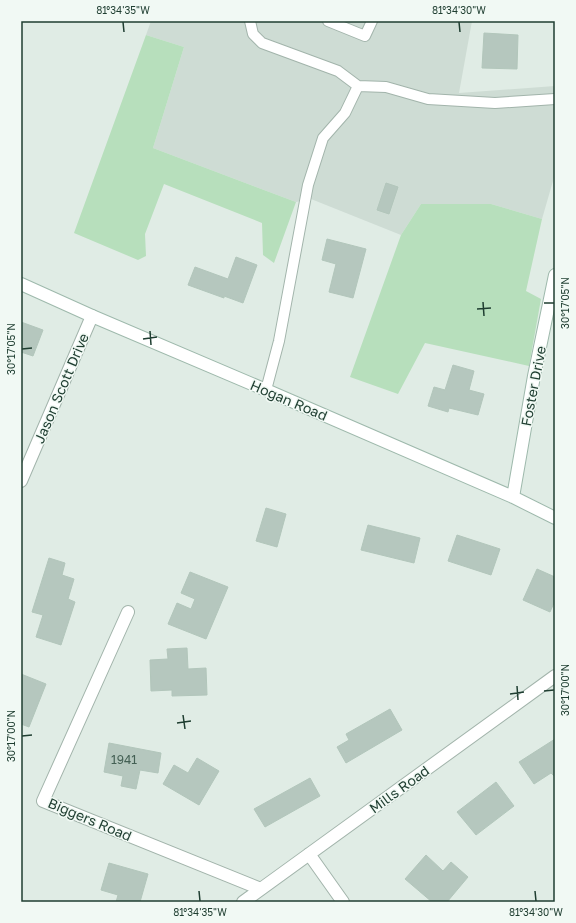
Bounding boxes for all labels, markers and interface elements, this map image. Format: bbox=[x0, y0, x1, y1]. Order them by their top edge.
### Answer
text: 81°34'35"W bbox=[96, 4, 150, 16]
text: 81°34'30"W bbox=[432, 4, 486, 16]
text: 30°17'05"N bbox=[559, 277, 571, 329]
text: 30°17'05"N bbox=[5, 323, 17, 375]
street label: Jason Scott Drive bbox=[30, 330, 92, 446]
street label: Foster Drive bbox=[517, 344, 549, 428]
street label: Hogan Road bbox=[248, 376, 330, 424]
text: 30°17'00"N bbox=[559, 664, 571, 716]
text: 30°17'00"N bbox=[5, 710, 17, 762]
house number: 1941 bbox=[111, 752, 137, 767]
street label: Mills Road bbox=[366, 762, 432, 816]
street label: Biggers Road bbox=[46, 794, 134, 844]
text: 81°34'35"W bbox=[173, 906, 227, 918]
text: 81°34'30"W bbox=[509, 906, 563, 918]

